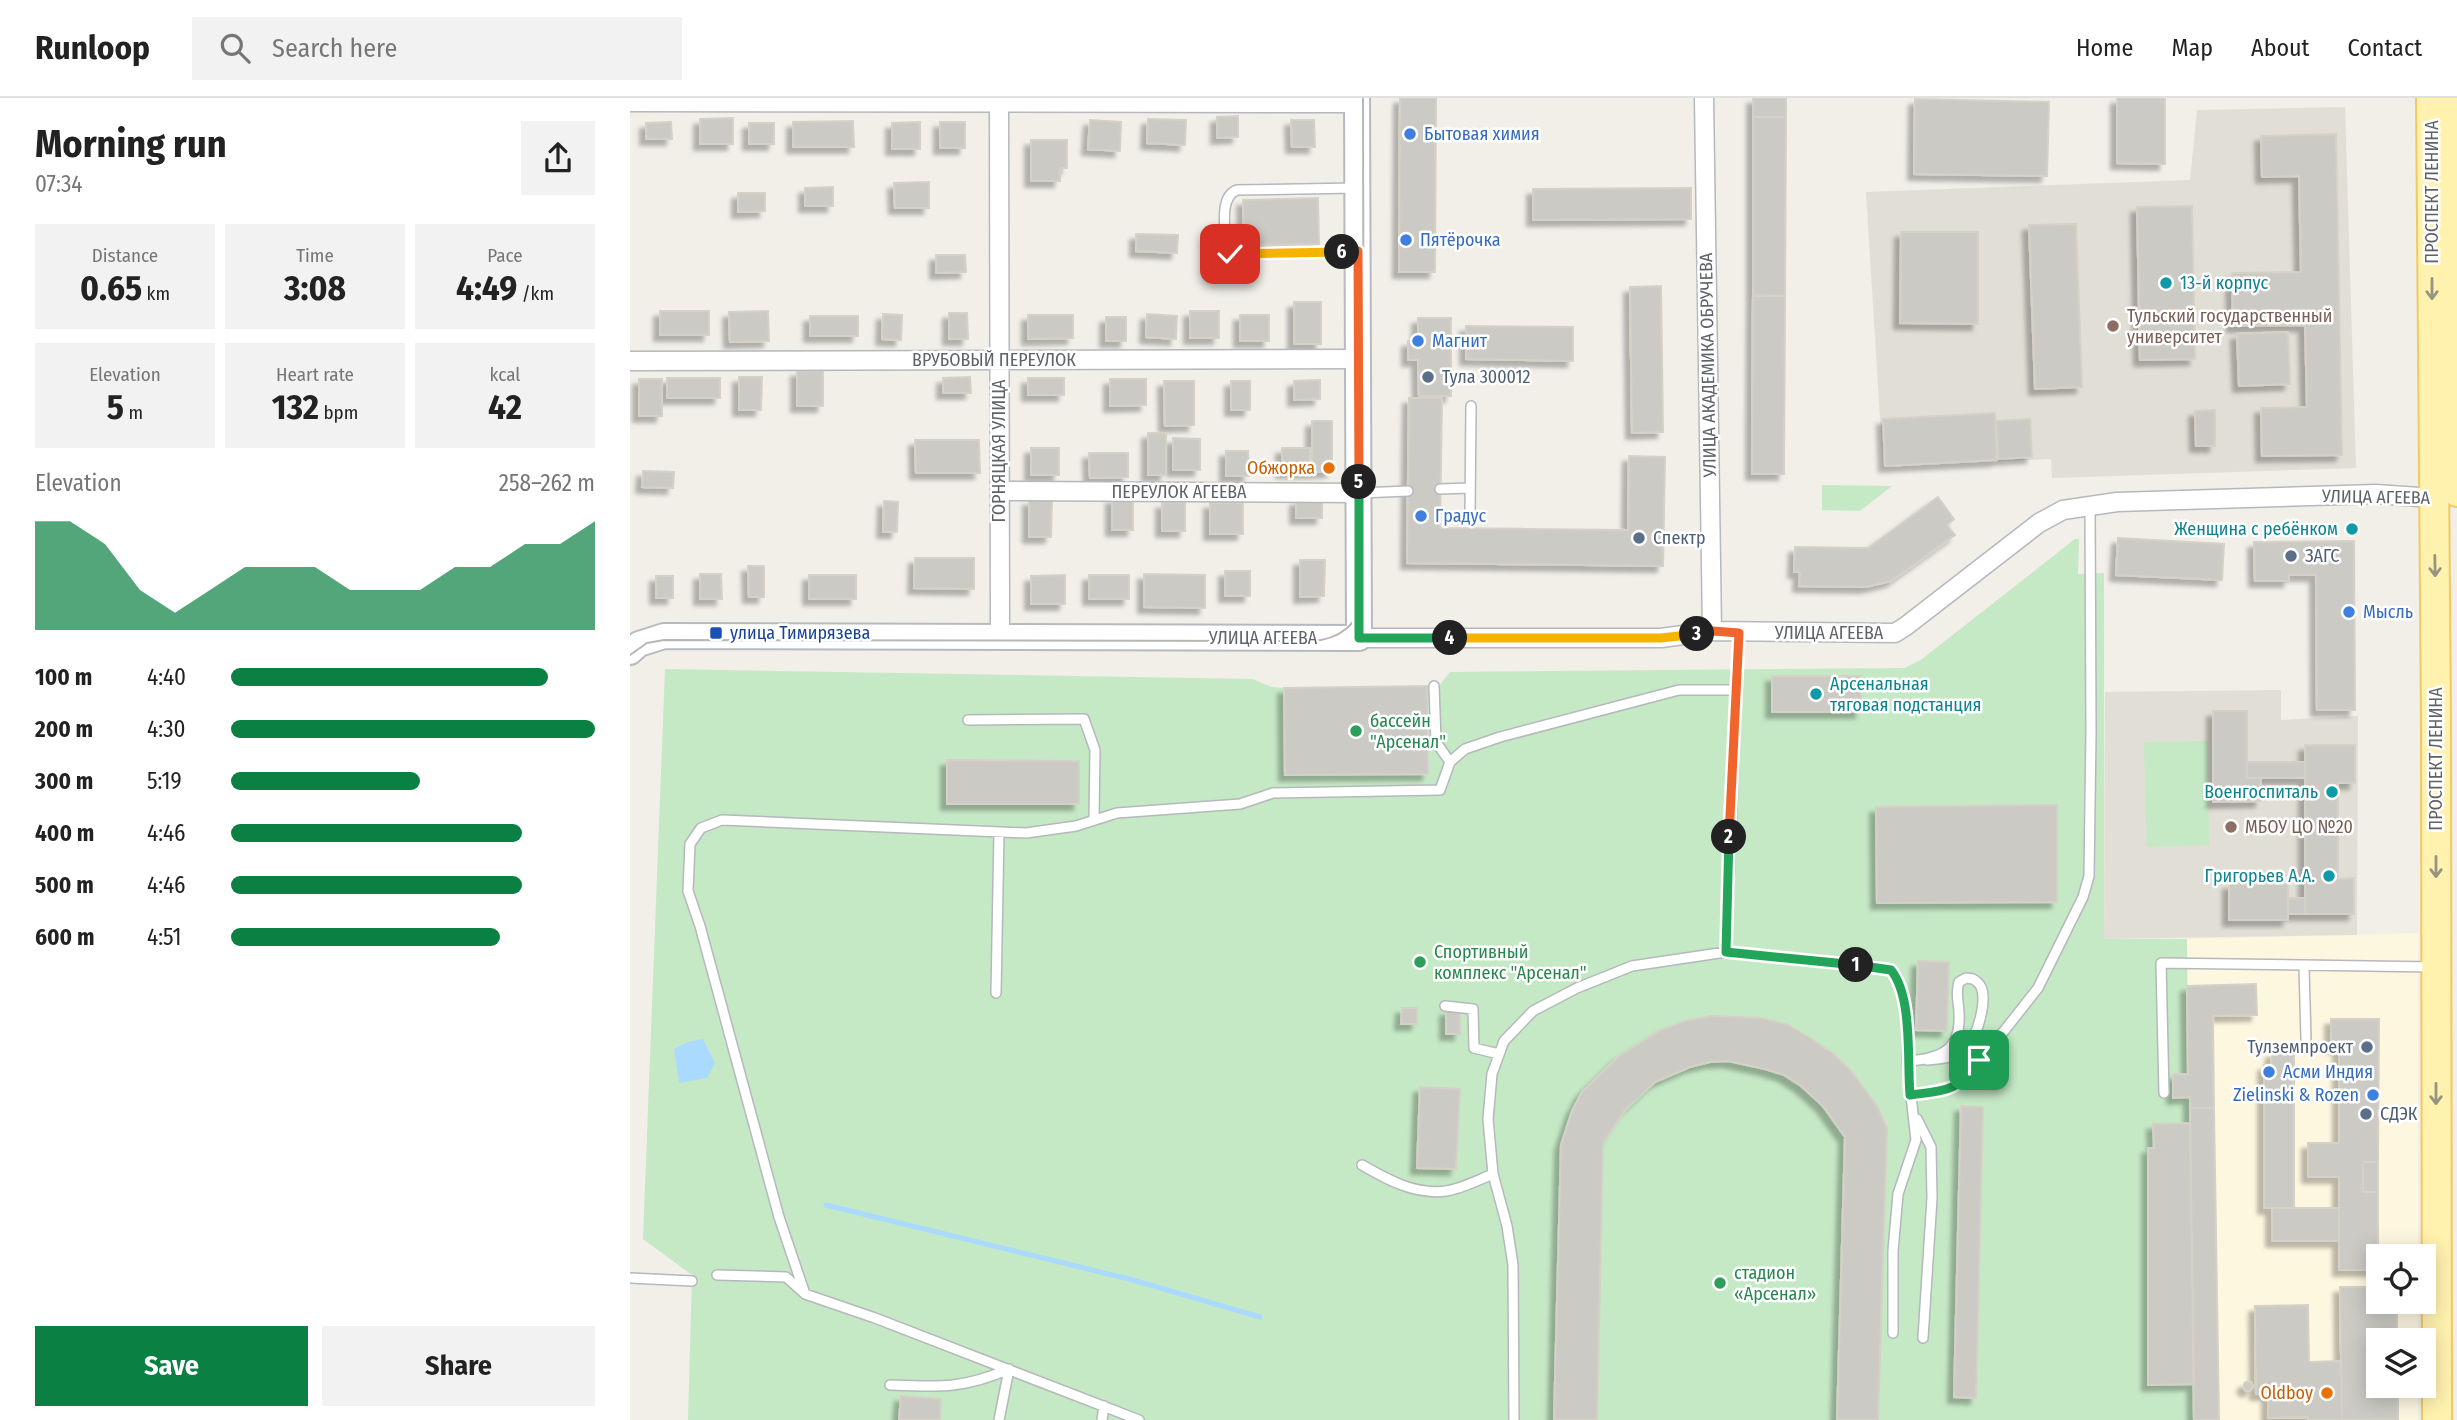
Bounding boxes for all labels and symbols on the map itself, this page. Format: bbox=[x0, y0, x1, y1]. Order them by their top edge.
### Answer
street label: ПРОСПЕКТ ЛЕНИНА bbox=[2421, 120, 2443, 264]
place label: Бытовая химия bbox=[1424, 123, 1540, 145]
marker: Бытовая химия bbox=[1402, 126, 1418, 142]
pin bbox=[1200, 224, 1260, 284]
place label: Пятёрочка bbox=[1420, 229, 1501, 251]
marker: Пятёрочка bbox=[1398, 232, 1414, 248]
pin: 6 bbox=[1324, 234, 1360, 270]
street label: УЛИЦА АКАДЕМИКА ОБРУЧЕВА bbox=[1695, 252, 1721, 478]
place label: 13-й корпус bbox=[2180, 272, 2268, 294]
marker: 13-й корпус bbox=[2158, 275, 2174, 291]
one-way arrow bbox=[2425, 277, 2439, 300]
place label: Тульский государственный университет bbox=[2127, 305, 2332, 348]
marker: Тульский государственный университет bbox=[2105, 318, 2121, 334]
place label: Магнит bbox=[1432, 330, 1488, 352]
marker: Магнит bbox=[1410, 333, 1426, 349]
street label: ВРУБОВЫЙ ПЕРЕУЛОК bbox=[912, 349, 1076, 371]
place label: Тула 300012 bbox=[1442, 366, 1531, 388]
marker: Тула 300012 bbox=[1420, 369, 1436, 385]
street label: ГОРНЯЦКАЯ УЛИЦА bbox=[988, 379, 1010, 522]
place label: Обжорка bbox=[1247, 457, 1315, 479]
marker: Обжорка bbox=[1321, 460, 1337, 476]
pin: 5 bbox=[1342, 464, 1376, 500]
street label: ПЕРЕУЛОК АГЕЕВА bbox=[1111, 481, 1247, 503]
street label: УЛИЦА АГЕЕВА bbox=[2321, 485, 2431, 509]
place label: Градус bbox=[1435, 505, 1487, 527]
marker: Градус bbox=[1413, 508, 1429, 524]
place label: Женщина с ребëнком bbox=[2174, 518, 2338, 540]
marker: Женщина с ребëнком bbox=[2344, 521, 2360, 537]
place label: Спектр bbox=[1653, 527, 1706, 549]
marker: Спектр bbox=[1631, 530, 1647, 546]
place label: ЗАГС bbox=[2305, 545, 2339, 567]
marker: ЗАГС bbox=[2283, 548, 2299, 564]
one-way arrow bbox=[2428, 554, 2442, 577]
place label: Мысль bbox=[2363, 601, 2413, 623]
marker: Мысль bbox=[2341, 604, 2357, 620]
pin: 3 bbox=[1680, 616, 1714, 652]
pin: 4 bbox=[1432, 620, 1468, 656]
place label: улица Тимирязева bbox=[730, 622, 870, 644]
street label: УЛИЦА АГЕЕВА bbox=[1774, 622, 1884, 644]
marker: улица Тимирязева bbox=[708, 625, 724, 641]
street label: УЛИЦА АГЕЕВА bbox=[1208, 627, 1318, 649]
place label: Арсенальная тяговая подстанция bbox=[1830, 673, 1982, 716]
marker: Арсенальная тяговая подстанция bbox=[1808, 686, 1824, 702]
street label: ПРОСПЕКТ ЛЕНИНА bbox=[2425, 687, 2447, 831]
place label: бассейн "Арсенал" bbox=[1370, 710, 1446, 753]
marker: бассейн "Арсенал" bbox=[1348, 723, 1364, 739]
place label: Военгоспиталь bbox=[2204, 781, 2318, 803]
marker: Военгоспиталь bbox=[2324, 784, 2340, 800]
place label: МБОУ ЦО №20 bbox=[2245, 816, 2353, 838]
marker: МБОУ ЦО №20 bbox=[2223, 819, 2239, 835]
pin: 2 bbox=[1712, 820, 1746, 854]
one-way arrow bbox=[2429, 855, 2443, 878]
place label: Григорьев А.А. bbox=[2205, 865, 2315, 887]
marker: Григорьев А.А. bbox=[2321, 868, 2337, 884]
place label: Спортивный комплекс "Арсенал" bbox=[1434, 941, 1587, 984]
pin: 1 bbox=[1838, 948, 1874, 982]
marker: Спортивный комплекс "Арсенал" bbox=[1412, 954, 1428, 970]
pin bbox=[1949, 1030, 2009, 1090]
place label: Тулземпроект bbox=[2247, 1036, 2354, 1058]
marker: Тулземпроект bbox=[2359, 1039, 2375, 1055]
place label: Асми Индия bbox=[2283, 1061, 2373, 1083]
marker: Асми Индия bbox=[2261, 1064, 2277, 1080]
one-way arrow bbox=[2429, 1083, 2443, 1106]
place label: Zielinski & Rozen bbox=[2233, 1084, 2359, 1106]
marker: Zielinski & Rozen bbox=[2365, 1087, 2381, 1103]
place label: СДЭК bbox=[2380, 1103, 2418, 1125]
marker: СДЭК bbox=[2358, 1106, 2374, 1122]
place label: стадион «Арсенал» bbox=[1734, 1262, 1816, 1305]
marker: стадион «Арсенал» bbox=[1712, 1275, 1728, 1291]
place label: Oldboy bbox=[2260, 1382, 2313, 1404]
marker: Oldboy bbox=[2319, 1385, 2335, 1401]

